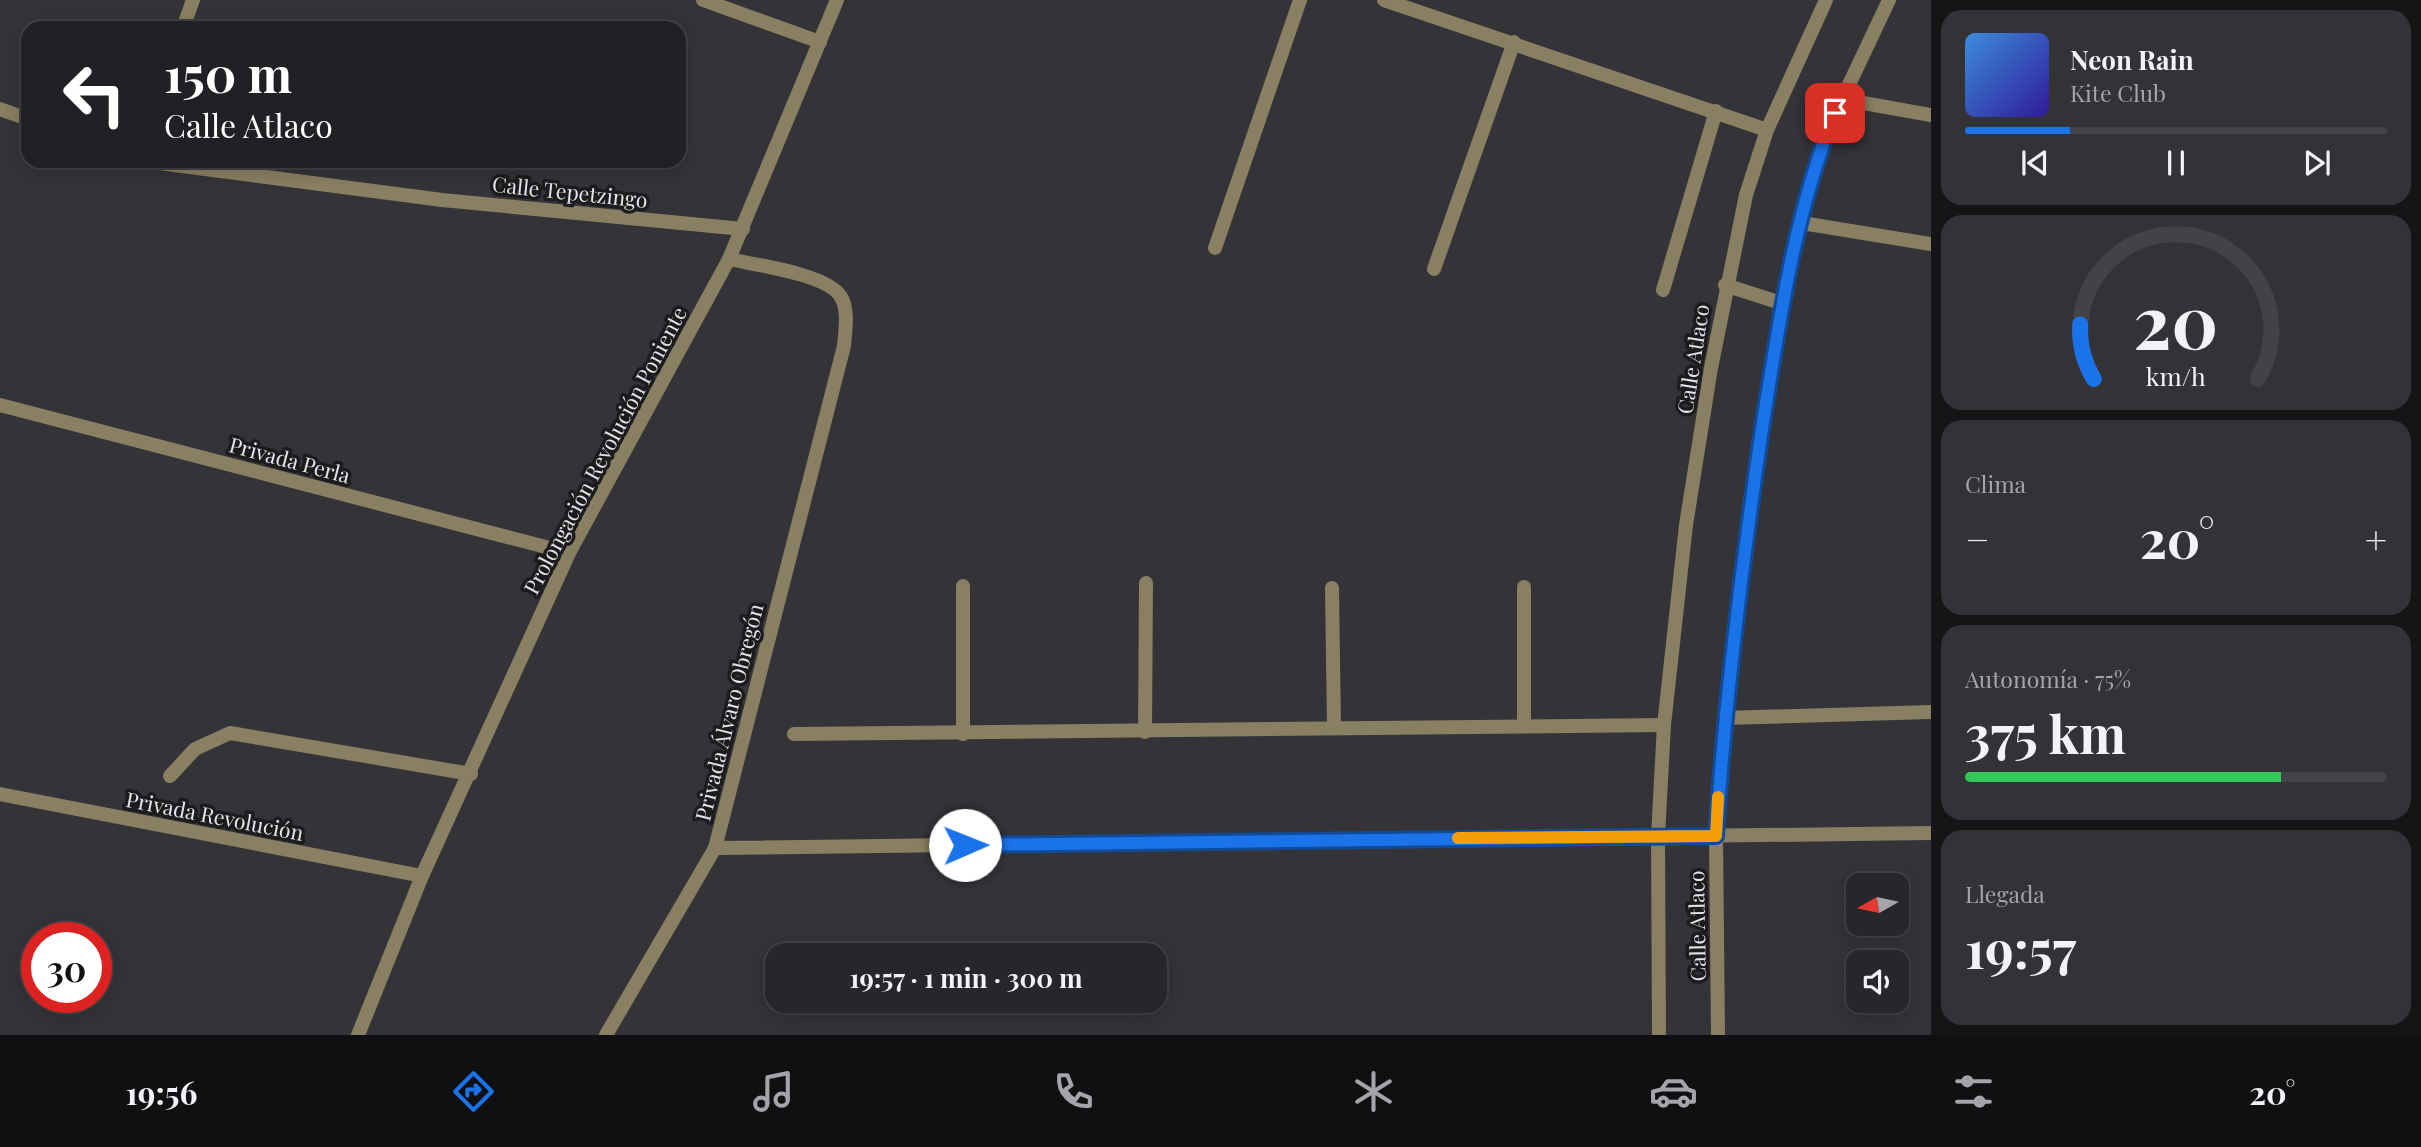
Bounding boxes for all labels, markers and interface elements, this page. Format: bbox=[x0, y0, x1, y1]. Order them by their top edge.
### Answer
text: 150 m bbox=[164, 40, 292, 105]
text: Neon Rain bbox=[2070, 42, 2194, 77]
icon: left bbox=[49, 49, 140, 140]
text: Kite Club bbox=[2070, 77, 2166, 108]
pin bbox=[1805, 83, 1865, 143]
icon: arrive bbox=[1816, 94, 1854, 132]
text: Calle Atlaco bbox=[164, 103, 333, 146]
icon: previous bbox=[2016, 144, 2054, 182]
icon: pause bbox=[2157, 144, 2195, 182]
icon: next bbox=[2298, 144, 2336, 182]
street label: Calle Tepetzingo bbox=[491, 169, 649, 213]
text: 20 bbox=[2133, 270, 2219, 367]
street label: Prolongación Revolución Poniente bbox=[516, 301, 692, 599]
street label: Calle Atlaco bbox=[1670, 302, 1714, 416]
text: km/h bbox=[2146, 358, 2206, 391]
street label: Privada Perla bbox=[226, 429, 354, 489]
text: Clima bbox=[1965, 468, 2026, 499]
text: 20° bbox=[2140, 503, 2215, 572]
text: − bbox=[1965, 513, 1990, 564]
text: + bbox=[2365, 513, 2387, 564]
street label: Privada Álvaro Obregón bbox=[687, 600, 769, 823]
text: Autonomía · 75% bbox=[1965, 663, 2131, 694]
text: 375 km bbox=[1965, 698, 2126, 767]
street label: Privada Revolución bbox=[124, 784, 307, 846]
position arrow bbox=[928, 808, 1002, 882]
street label: Calle Atlaco bbox=[1681, 870, 1711, 982]
north arrow bbox=[1846, 873, 1909, 936]
map controls bbox=[1846, 873, 1909, 1013]
text: Llegada bbox=[1965, 878, 2045, 909]
text: 19:57 bbox=[1965, 913, 2076, 982]
speed limit sign: 30 bbox=[21, 922, 112, 1013]
button: sound bbox=[1846, 950, 1909, 1013]
text: 19:57 · 1 min · 300 m bbox=[849, 960, 1083, 995]
icon: directions bbox=[449, 1067, 498, 1116]
icon: music bbox=[749, 1067, 798, 1116]
icon: phone bbox=[1049, 1067, 1098, 1116]
icon: climate bbox=[1349, 1067, 1398, 1116]
icon: car bbox=[1649, 1067, 1698, 1116]
icon: filters bbox=[1949, 1067, 1998, 1116]
text: 19:56 bbox=[126, 1070, 197, 1113]
text: 20° bbox=[2249, 1070, 2295, 1113]

